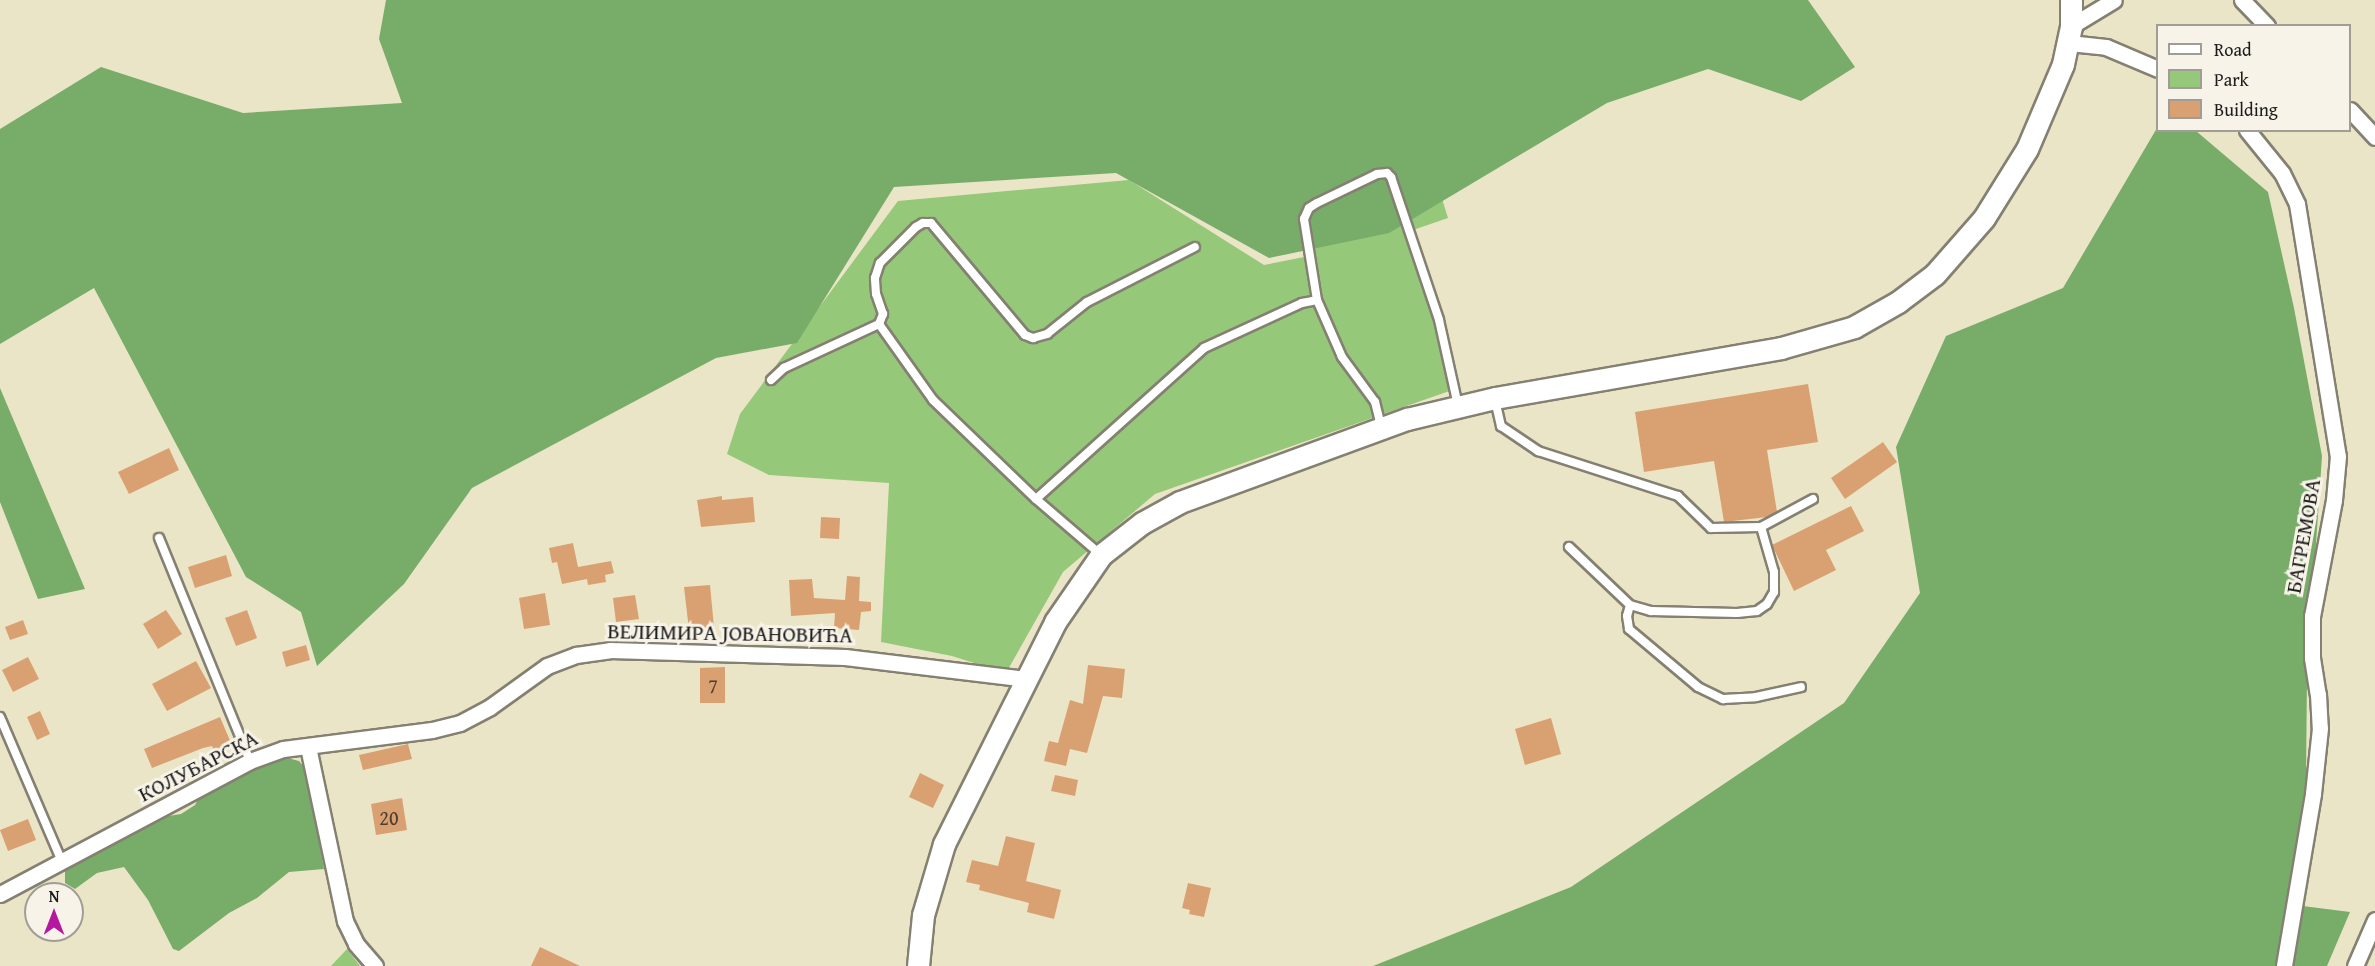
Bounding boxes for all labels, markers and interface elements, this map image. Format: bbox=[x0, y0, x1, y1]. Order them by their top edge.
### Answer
legend bbox=[2156, 24, 2351, 132]
text: Road bbox=[2214, 36, 2252, 63]
text: Park bbox=[2214, 66, 2249, 93]
text: Building bbox=[2214, 96, 2278, 123]
street label: БАГРЕМОВА bbox=[2280, 477, 2326, 595]
street label: ВЕЛИМИРА ЈОВАНОВИЋА bbox=[607, 618, 853, 648]
house number: 7 bbox=[708, 673, 718, 697]
street label: КОЛУБАРСКА bbox=[134, 725, 262, 807]
house number: 20 bbox=[379, 805, 399, 829]
north arrow bbox=[24, 882, 84, 942]
text: N bbox=[49, 884, 59, 908]

